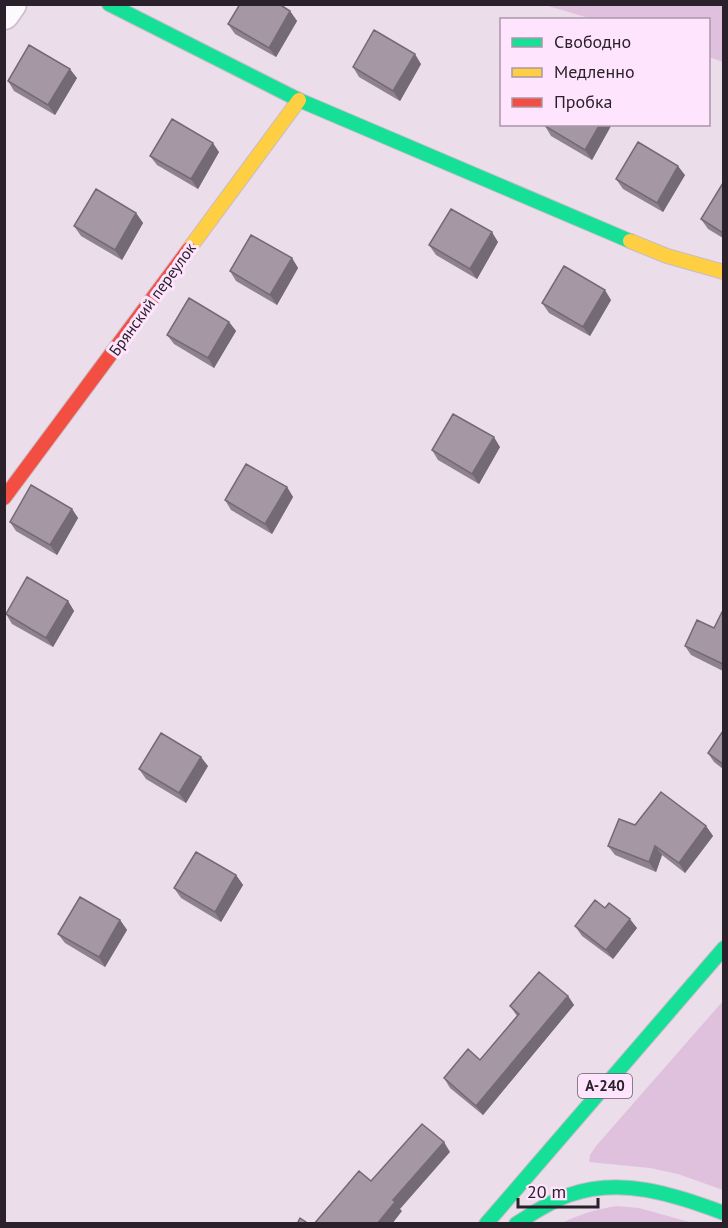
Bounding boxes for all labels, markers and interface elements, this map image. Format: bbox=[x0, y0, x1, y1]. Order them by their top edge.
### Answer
legend bbox=[500, 18, 710, 126]
text: Свободно bbox=[554, 30, 631, 53]
text: Медленно bbox=[554, 60, 635, 83]
text: Пробка bbox=[554, 90, 612, 113]
street label: Брянский переулок bbox=[104, 238, 200, 359]
road number: А-240 bbox=[578, 1074, 632, 1098]
scale bar bbox=[518, 1171, 598, 1209]
text: 20 m bbox=[527, 1180, 566, 1203]

